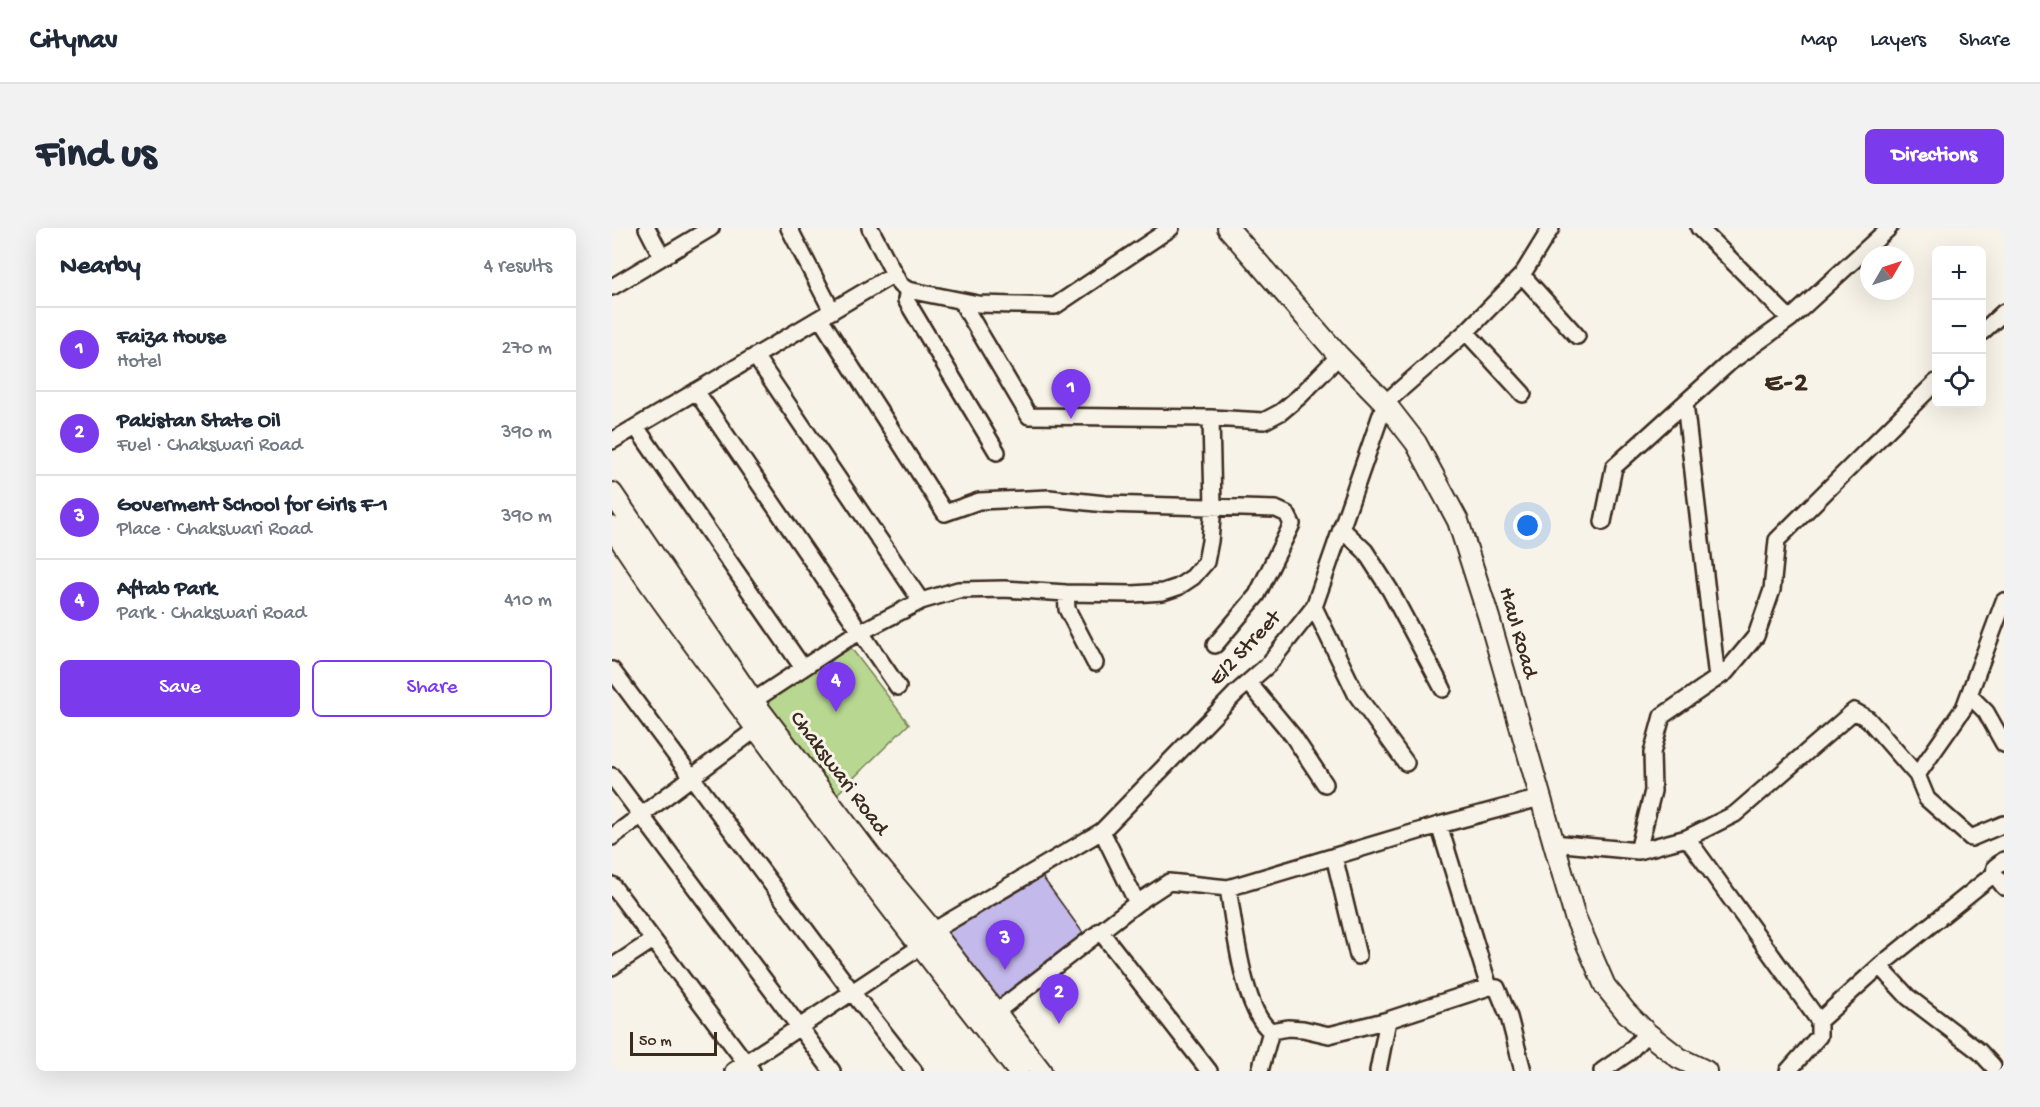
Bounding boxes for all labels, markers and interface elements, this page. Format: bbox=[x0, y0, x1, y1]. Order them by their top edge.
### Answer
text: Citynav bbox=[30, 25, 118, 58]
text: Map bbox=[1801, 29, 1837, 54]
text: Layers bbox=[1870, 29, 1926, 54]
text: Share bbox=[1959, 29, 2010, 54]
button: Directions bbox=[1865, 129, 2004, 184]
text: Find us bbox=[36, 132, 156, 181]
north arrow bbox=[1860, 246, 1914, 300]
map controls bbox=[1932, 246, 1986, 408]
button: + bbox=[1932, 246, 1986, 300]
text: Nearby bbox=[60, 252, 141, 283]
text: 4 results bbox=[484, 256, 552, 279]
button: − bbox=[1932, 300, 1986, 354]
text: Faiza House bbox=[117, 325, 226, 351]
text: 1 bbox=[75, 338, 84, 361]
text: 270 m bbox=[502, 338, 552, 361]
text: Hotel bbox=[117, 351, 162, 374]
button: locate bbox=[1932, 354, 1986, 408]
district label: E-2 bbox=[1765, 368, 1809, 401]
pin: 1 bbox=[1052, 370, 1090, 419]
text: Pakistan State Oil bbox=[117, 409, 281, 435]
text: 2 bbox=[75, 422, 84, 445]
text: 390 m bbox=[501, 422, 552, 445]
text: Fuel · Chakswari Road bbox=[117, 435, 303, 458]
text: Goverment School for Girls F-1 bbox=[117, 493, 388, 519]
text: 3 bbox=[74, 506, 85, 529]
text: 390 m bbox=[501, 506, 552, 529]
your location bbox=[1513, 511, 1542, 540]
text: Place · Chakswari Road bbox=[117, 519, 312, 542]
text: Aftab Park bbox=[117, 577, 217, 603]
street label: Haul Road bbox=[1492, 585, 1543, 683]
text: 4 bbox=[75, 590, 84, 613]
text: 410 m bbox=[504, 590, 552, 613]
text: Park · Chakswari Road bbox=[117, 603, 306, 626]
street label: E/2 Street bbox=[1205, 604, 1289, 692]
button: Save bbox=[60, 660, 300, 717]
button: Share bbox=[312, 660, 552, 717]
pin: 4 bbox=[816, 662, 856, 712]
street label: Chakswari Road bbox=[783, 707, 894, 843]
pin: 3 bbox=[986, 920, 1024, 970]
pin: 2 bbox=[1040, 974, 1078, 1024]
scale bar bbox=[630, 1029, 717, 1056]
text: 50 m bbox=[639, 1033, 672, 1052]

